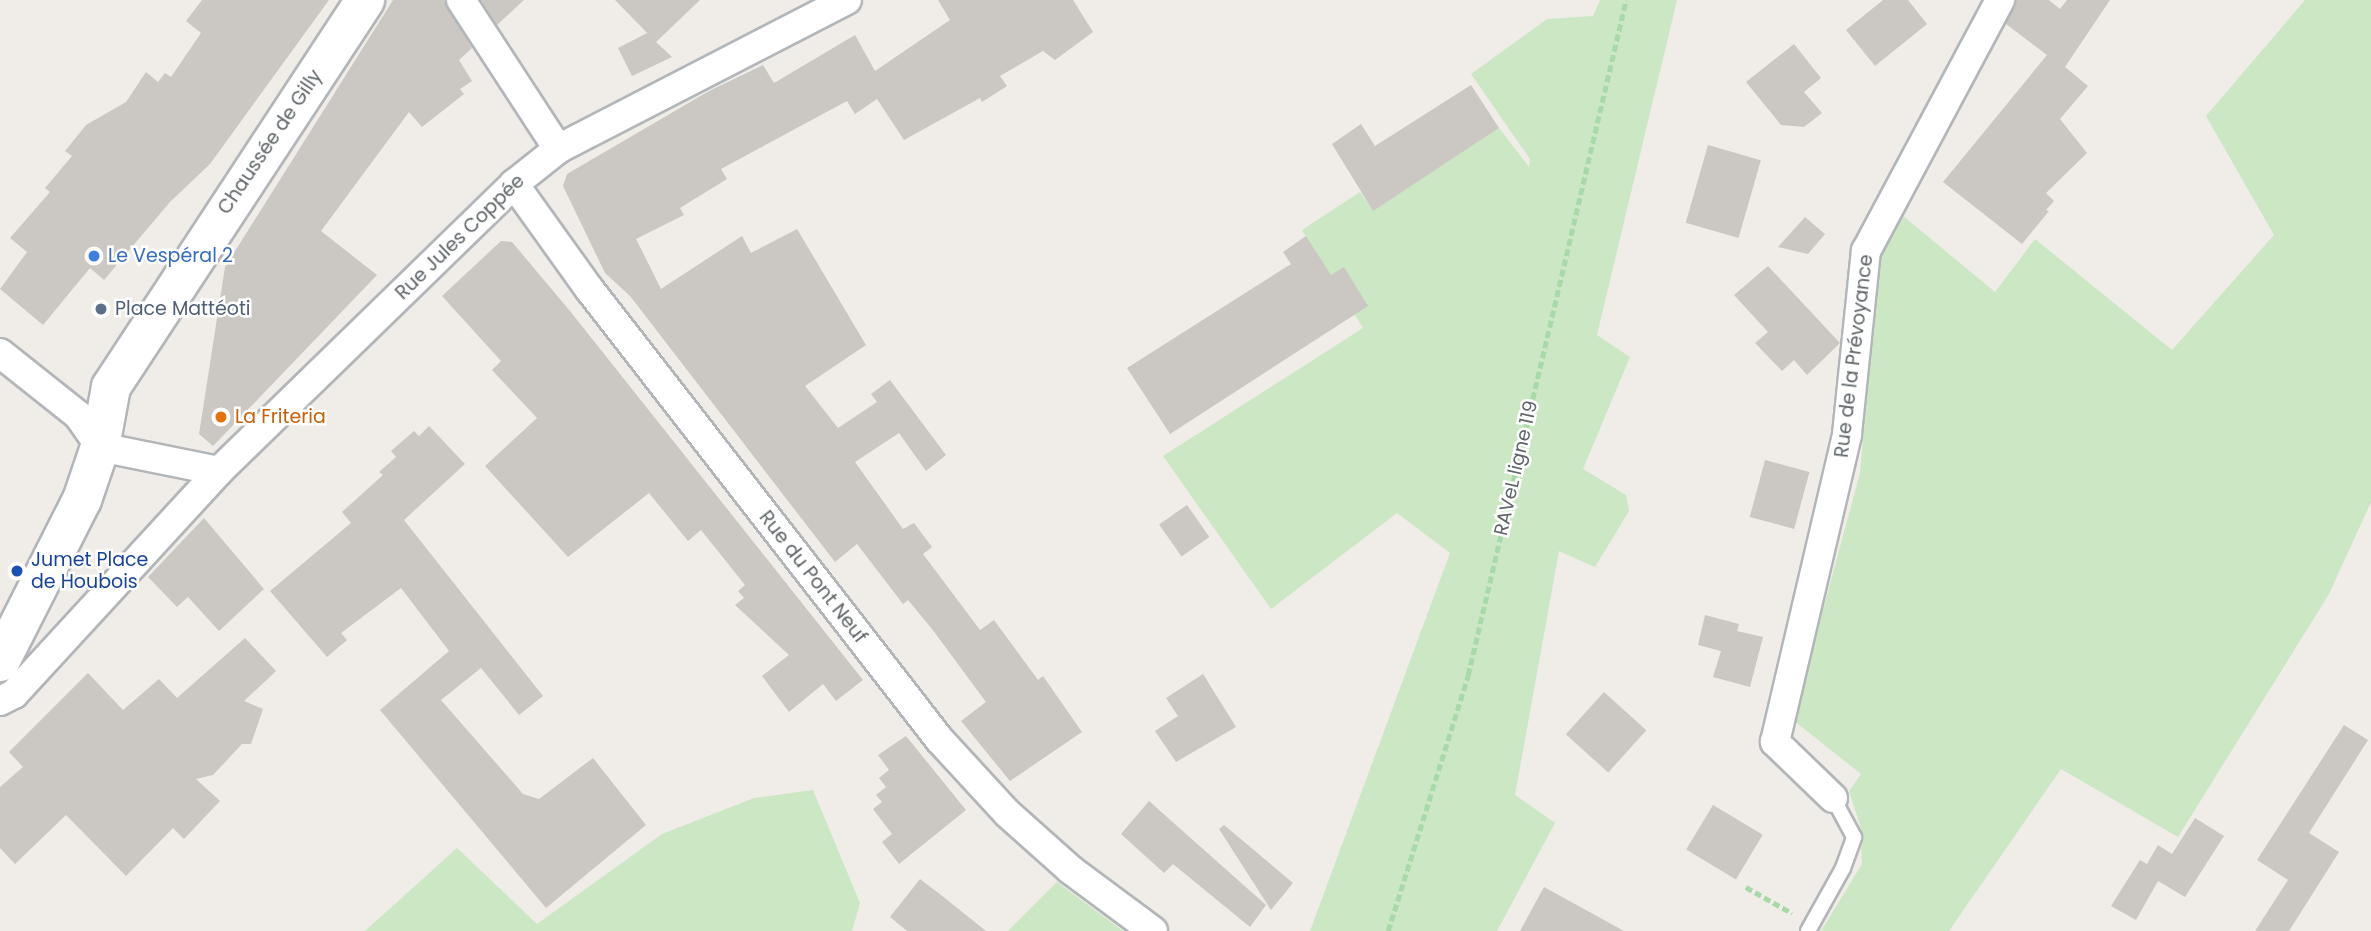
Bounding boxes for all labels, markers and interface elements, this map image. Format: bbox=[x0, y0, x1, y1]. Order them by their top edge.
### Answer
street label: Chaussée de Gilly bbox=[213, 65, 327, 219]
street label: Rue Jules Coppée bbox=[391, 170, 529, 304]
place label: Le Vespéral 2 bbox=[108, 245, 233, 267]
marker: Le Vespéral 2 bbox=[86, 248, 102, 264]
street label: Rue de la Prévoyance bbox=[1830, 253, 1878, 459]
place label: Place Mattéoti bbox=[115, 298, 250, 320]
marker: Place Mattéoti bbox=[93, 301, 109, 317]
street label: RAVeL ligne 119 bbox=[1489, 398, 1543, 538]
place label: La Friteria bbox=[235, 406, 326, 428]
marker: La Friteria bbox=[213, 409, 229, 425]
street label: Rue du Pont Neuf bbox=[754, 506, 872, 648]
place label: Jumet Place de Houbois bbox=[31, 549, 148, 593]
marker: Jumet Place de Houbois bbox=[9, 563, 25, 579]

